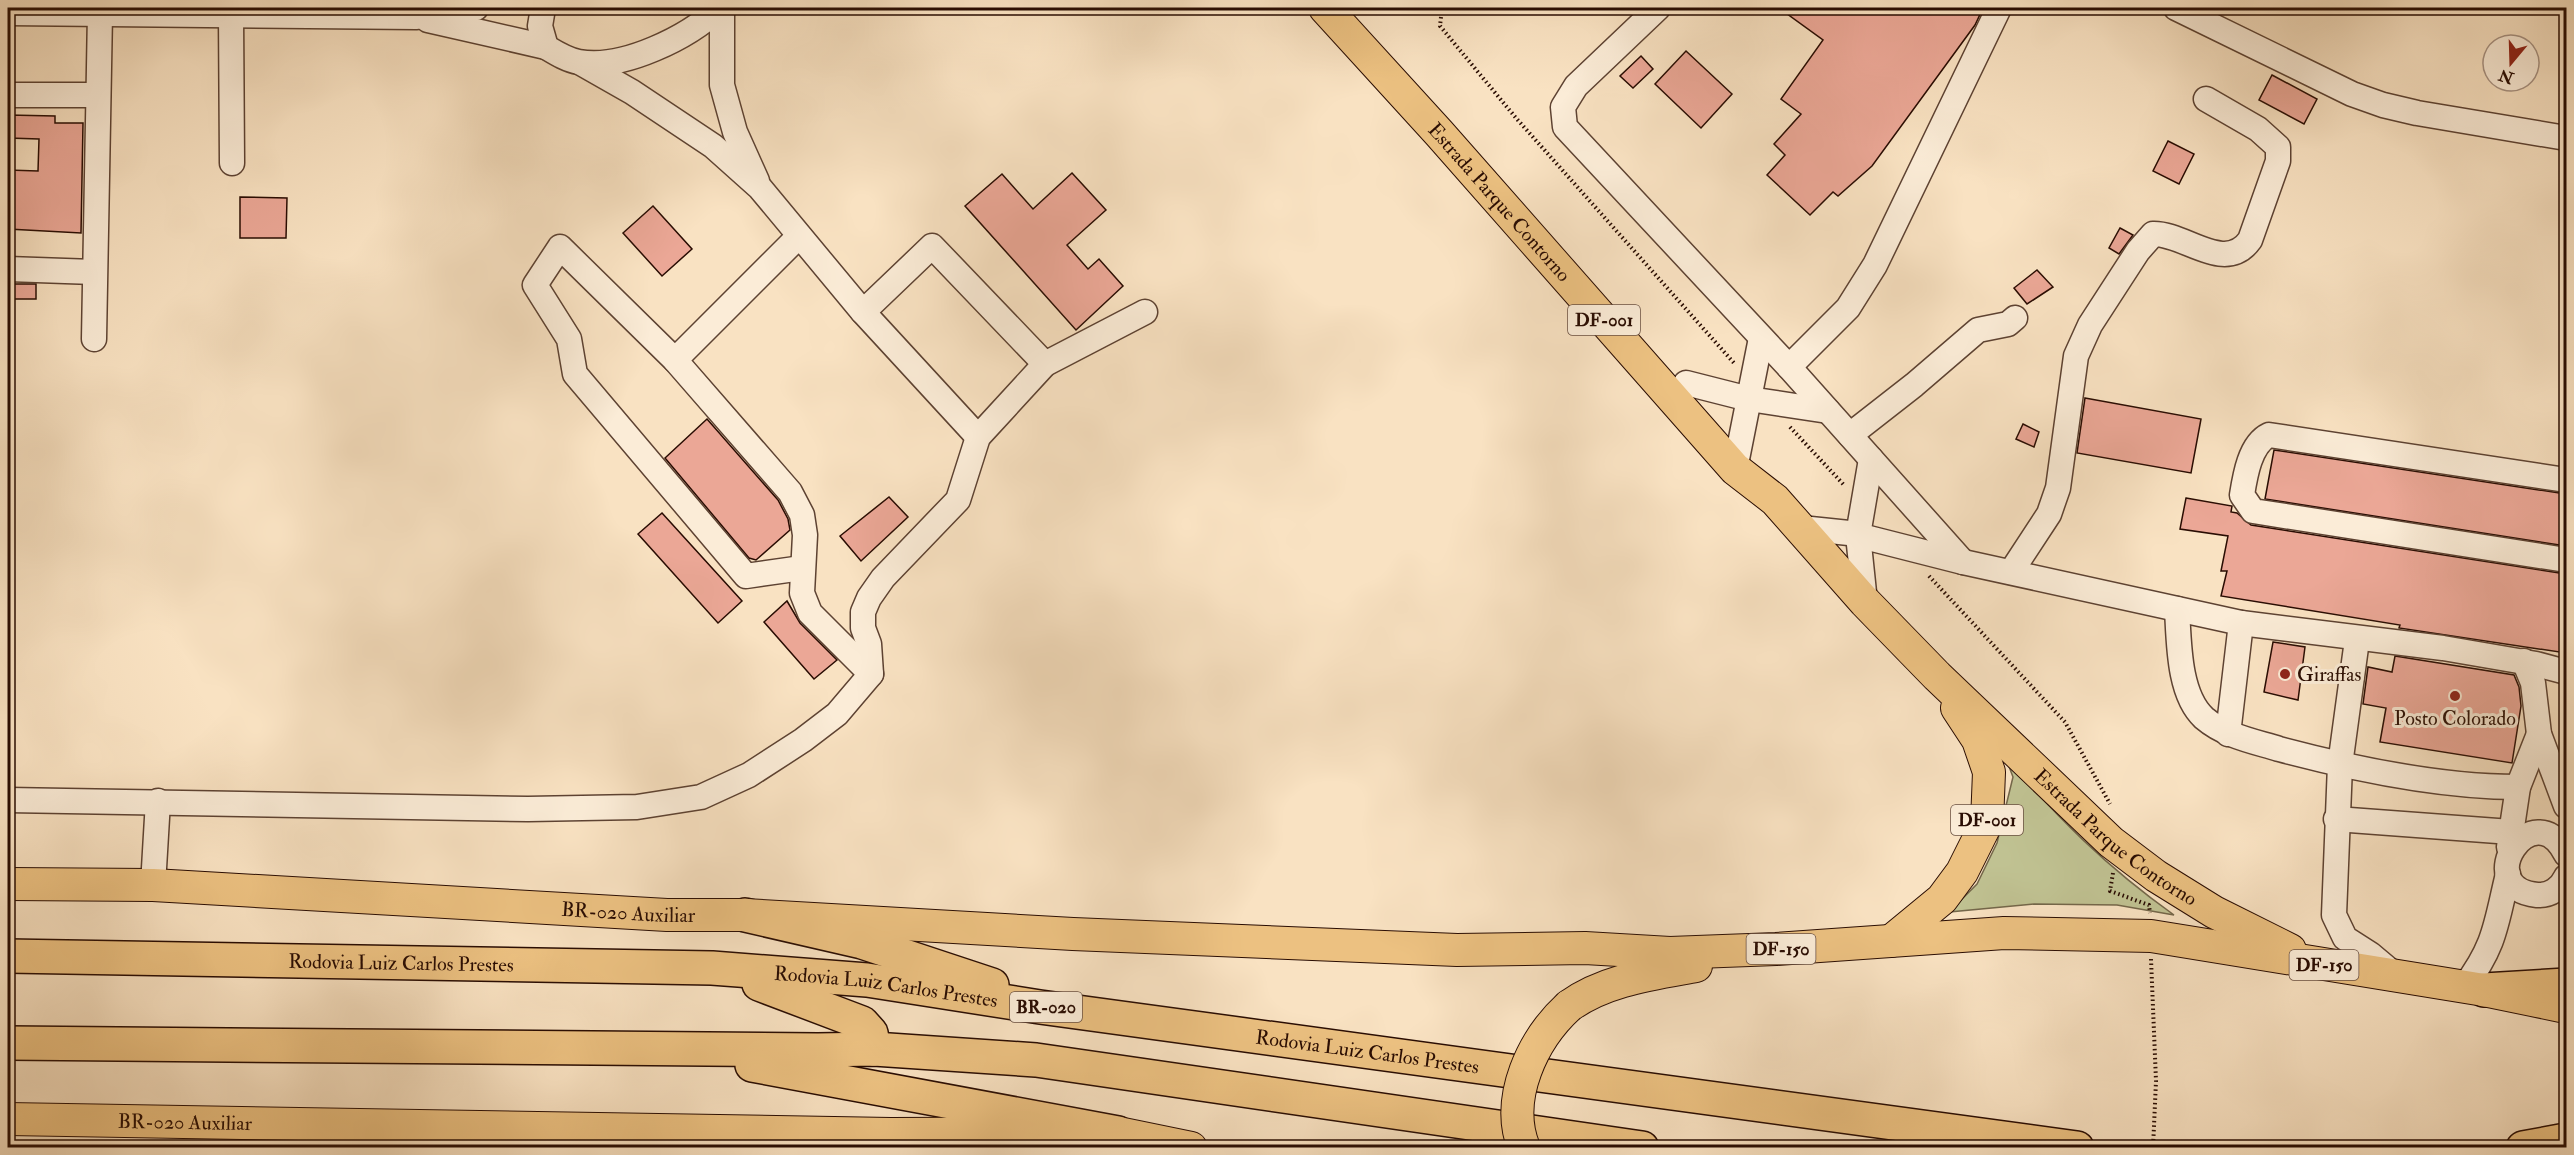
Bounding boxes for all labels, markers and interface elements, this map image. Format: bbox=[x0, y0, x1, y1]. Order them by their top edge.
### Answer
north arrow bbox=[2481, 33, 2541, 93]
text: N bbox=[2496, 64, 2517, 88]
street label: Estrada Parque Contorno bbox=[1423, 117, 1576, 287]
road number: DF-001 bbox=[1568, 305, 1640, 335]
place label: Giraffas bbox=[2297, 662, 2361, 687]
marker: Giraffas bbox=[2278, 667, 2292, 681]
marker: Posto Colorado bbox=[2448, 689, 2462, 703]
place label: Posto Colorado bbox=[2394, 706, 2516, 731]
street label: Estrada Parque Contorno bbox=[2029, 763, 2202, 911]
road number: DF-001 bbox=[1951, 805, 2023, 835]
street label: BR-020 Auxiliar bbox=[561, 897, 696, 928]
road number: DF-150 bbox=[1746, 934, 1816, 964]
street label: Rodovia Luiz Carlos Prestes bbox=[288, 949, 514, 978]
road number: DF-150 bbox=[2290, 950, 2358, 980]
street label: Rodovia Luiz Carlos Prestes bbox=[773, 961, 1000, 1013]
road number: BR-020 bbox=[1010, 992, 1082, 1022]
street label: Rodovia Luiz Carlos Prestes bbox=[1254, 1024, 1481, 1080]
street label: BR-020 Auxiliar bbox=[118, 1109, 253, 1136]

